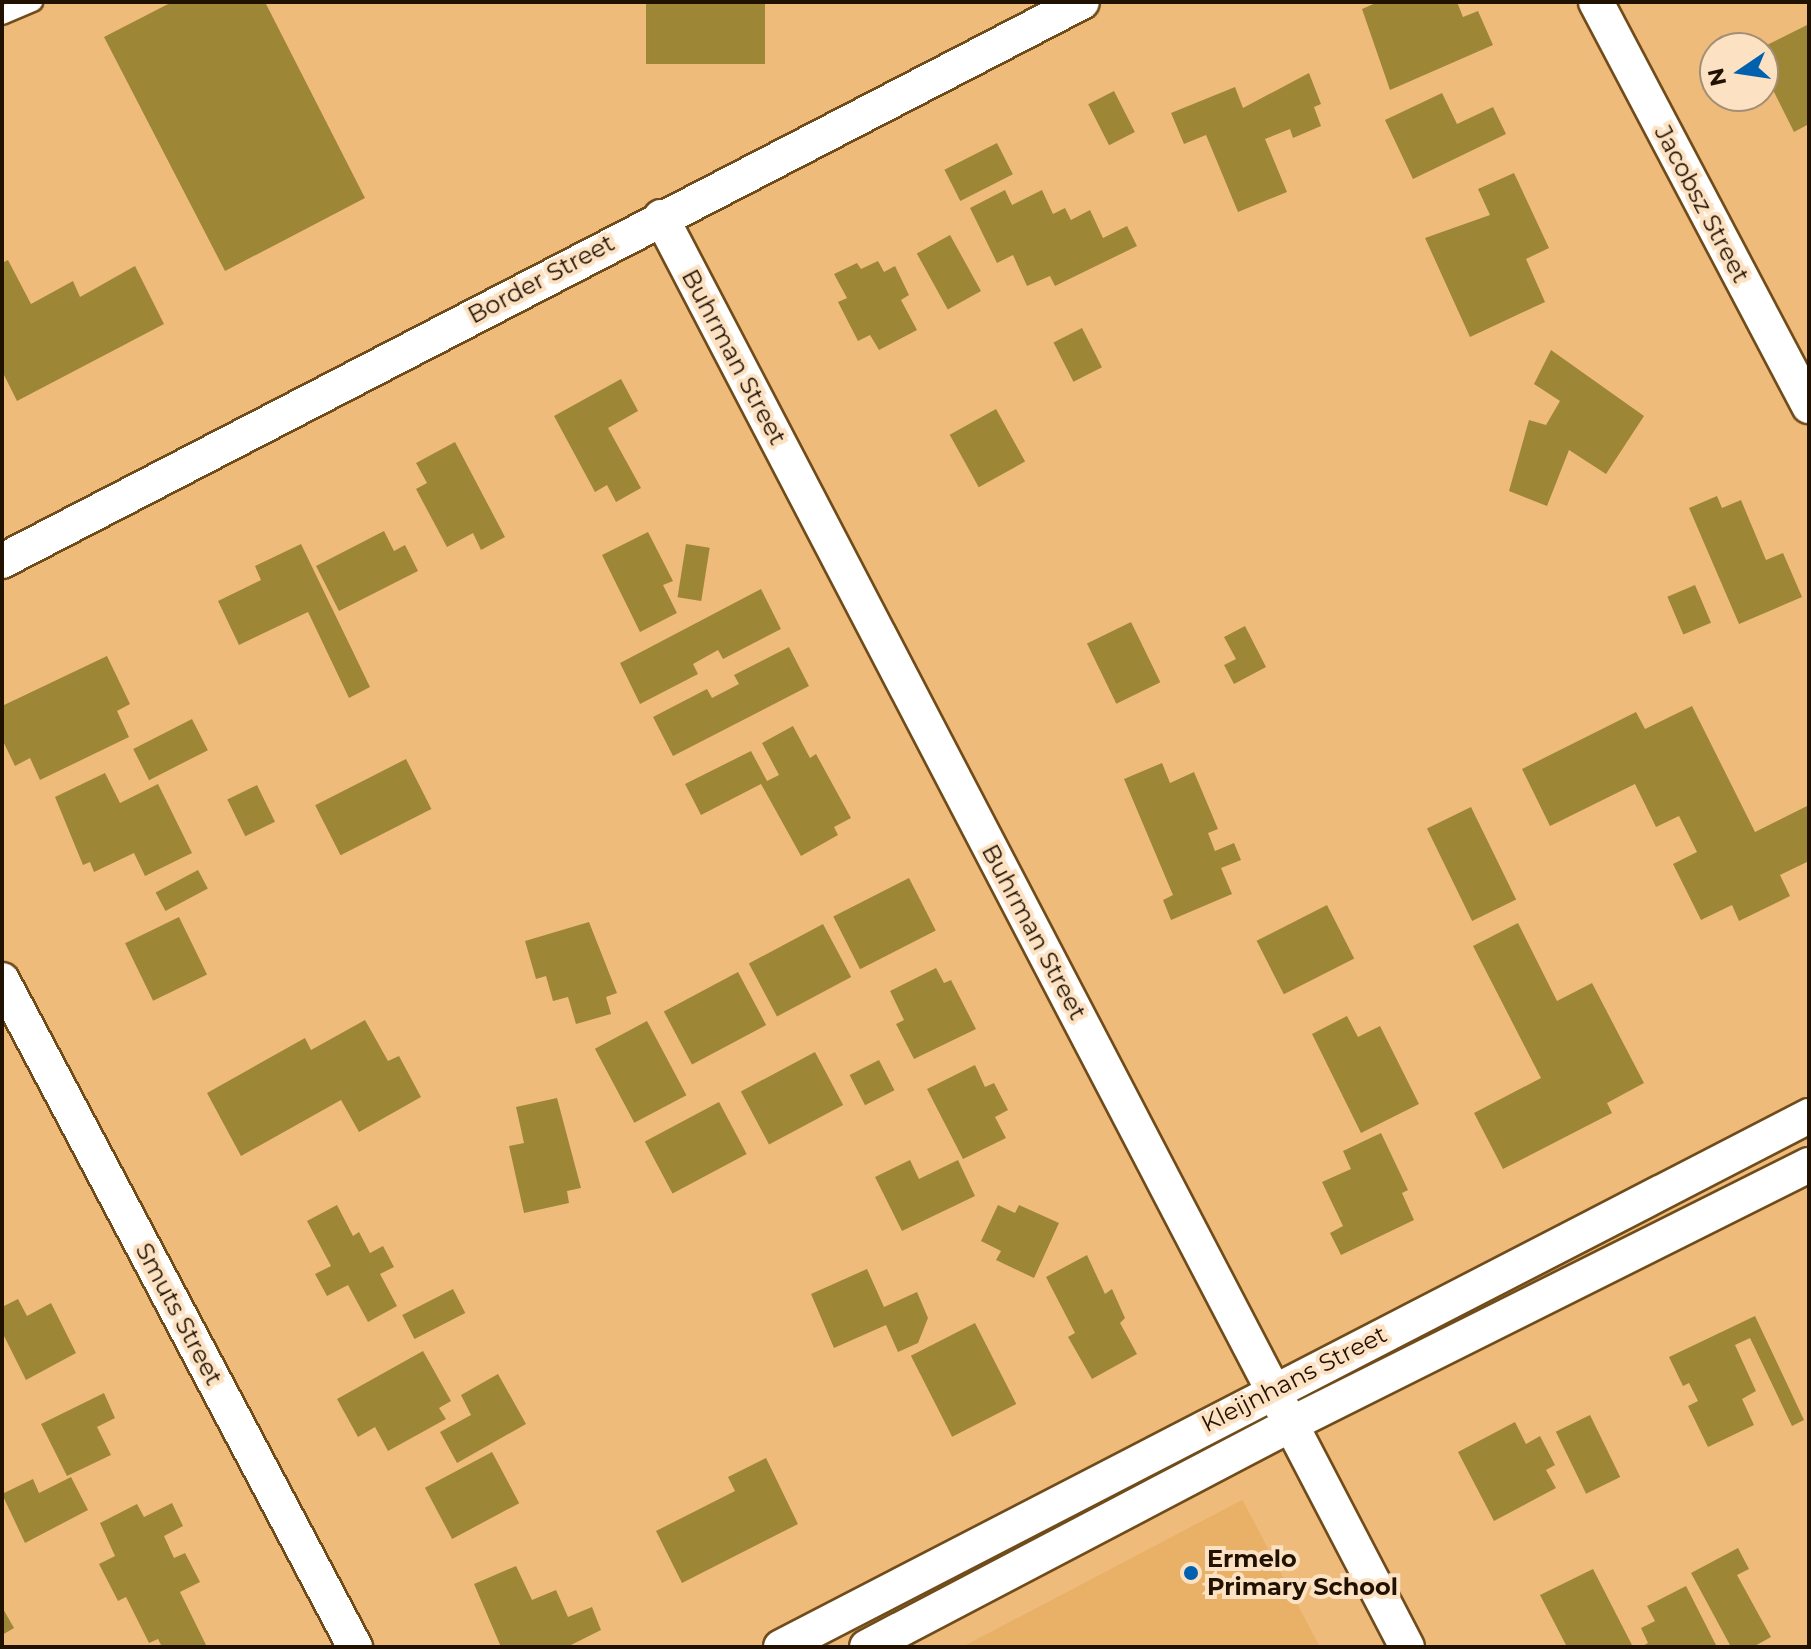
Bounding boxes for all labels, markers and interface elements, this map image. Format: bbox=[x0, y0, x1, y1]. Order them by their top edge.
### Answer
north arrow bbox=[1699, 32, 1779, 112]
text: N bbox=[1702, 65, 1732, 89]
street label: Jacobsz Street bbox=[1649, 121, 1755, 287]
street label: Border Street bbox=[463, 228, 619, 330]
street label: Buhrman Street bbox=[676, 264, 792, 450]
street label: Buhrman Street bbox=[976, 839, 1092, 1025]
street label: Smuts Street bbox=[130, 1238, 228, 1390]
street label: Kleijnhans Street bbox=[1196, 1320, 1392, 1438]
place label: Ermelo Primary School bbox=[1207, 1545, 1398, 1601]
marker: Ermelo Primary School bbox=[1182, 1564, 1200, 1582]

